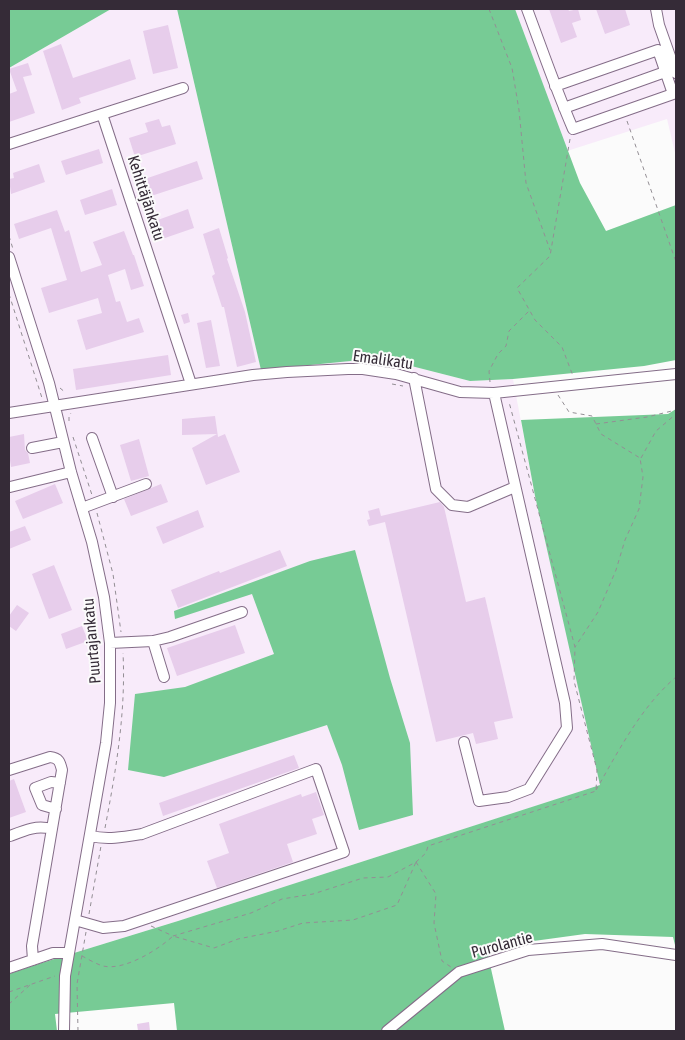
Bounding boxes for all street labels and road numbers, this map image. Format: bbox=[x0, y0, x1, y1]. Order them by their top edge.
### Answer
street label: Kehittäjänkatu bbox=[123, 153, 169, 243]
street label: Emalikatu bbox=[352, 346, 414, 374]
street label: Puurtajankatu bbox=[79, 598, 105, 684]
street label: Purolantie bbox=[469, 928, 535, 962]

